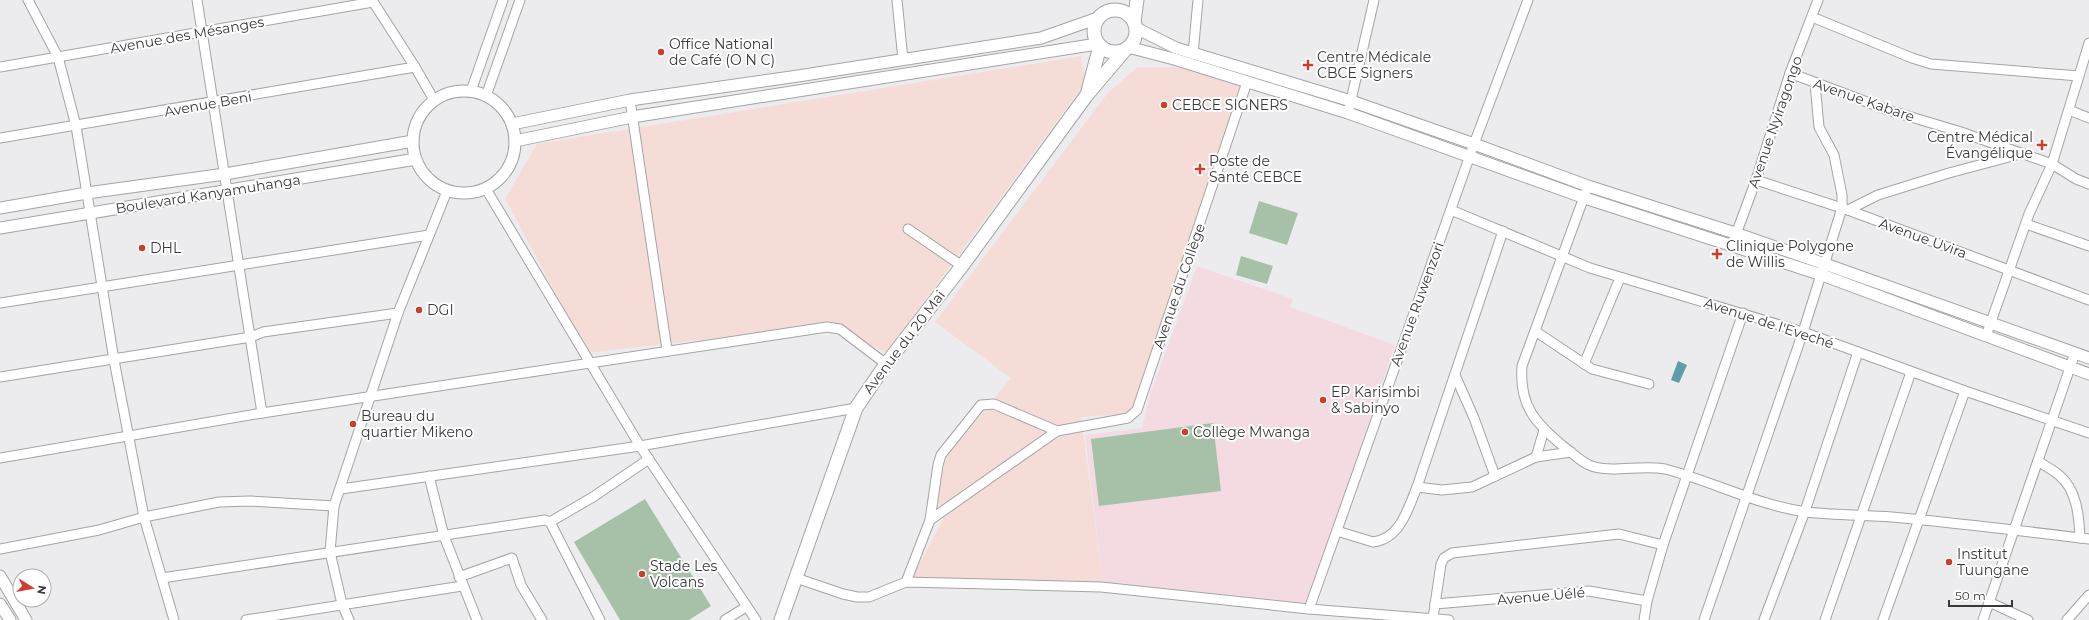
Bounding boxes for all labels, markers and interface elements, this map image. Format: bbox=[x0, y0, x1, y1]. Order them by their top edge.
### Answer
street label: Avenue des Mésanges bbox=[109, 13, 266, 57]
place label: Office National de Café (O N C) bbox=[669, 35, 775, 69]
marker: Office National de Café (O N C) bbox=[656, 47, 666, 57]
place label: Centre Médicale CBCE Signers bbox=[1317, 48, 1431, 82]
street label: Avenue Nyiragongo bbox=[1744, 53, 1806, 191]
marker: Centre Médicale CBCE Signers bbox=[1302, 59, 1314, 71]
street label: Avenue Kabare bbox=[1811, 74, 1917, 126]
street label: Avenue Beni bbox=[163, 87, 253, 121]
place label: CEBCE SIGNERS bbox=[1172, 96, 1288, 114]
marker: CEBCE SIGNERS bbox=[1159, 100, 1169, 110]
place label: Centre Médical Évangélique bbox=[1927, 128, 2033, 162]
marker: Centre Médical Évangélique bbox=[2036, 139, 2048, 151]
place label: Poste de Santé CEBCE bbox=[1209, 152, 1302, 186]
marker: Poste de Santé CEBCE bbox=[1194, 163, 1206, 175]
street label: Boulevard Kanyamuhanga bbox=[114, 170, 302, 218]
street label: Avenue Uvira bbox=[1877, 214, 1969, 262]
street label: Avenue du Collège bbox=[1149, 221, 1209, 351]
place label: Clinique Polygone de Willis bbox=[1726, 237, 1854, 271]
place label: DHL bbox=[150, 239, 182, 257]
street label: Avenue Ruwenzori bbox=[1386, 239, 1448, 369]
marker: DHL bbox=[137, 243, 147, 253]
marker: Clinique Polygone de Willis bbox=[1711, 248, 1723, 260]
street label: Avenue du 20 Mai bbox=[859, 287, 949, 397]
street label: Avenue de l'Eveché bbox=[1702, 294, 1836, 352]
place label: DGI bbox=[427, 301, 454, 319]
marker: DGI bbox=[414, 305, 424, 315]
place label: EP Karisimbi & Sabinyo bbox=[1331, 383, 1420, 417]
marker: EP Karisimbi & Sabinyo bbox=[1318, 395, 1328, 405]
place label: Bureau du quartier Mikeno bbox=[361, 407, 473, 441]
marker: Bureau du quartier Mikeno bbox=[348, 419, 358, 429]
place label: Collège Mwanga bbox=[1193, 423, 1310, 441]
marker: Collège Mwanga bbox=[1180, 427, 1190, 437]
place label: Institut Tuungane bbox=[1957, 545, 2029, 579]
place label: Stade Les Volcans bbox=[650, 557, 717, 591]
marker: Institut Tuungane bbox=[1944, 557, 1954, 567]
north arrow bbox=[12, 568, 52, 608]
marker: Stade Les Volcans bbox=[637, 569, 647, 579]
scale bar bbox=[1949, 582, 2012, 608]
street label: Avenue Uélé bbox=[1496, 583, 1586, 609]
text: N bbox=[34, 584, 50, 596]
text: 50 m bbox=[1955, 588, 1986, 603]

